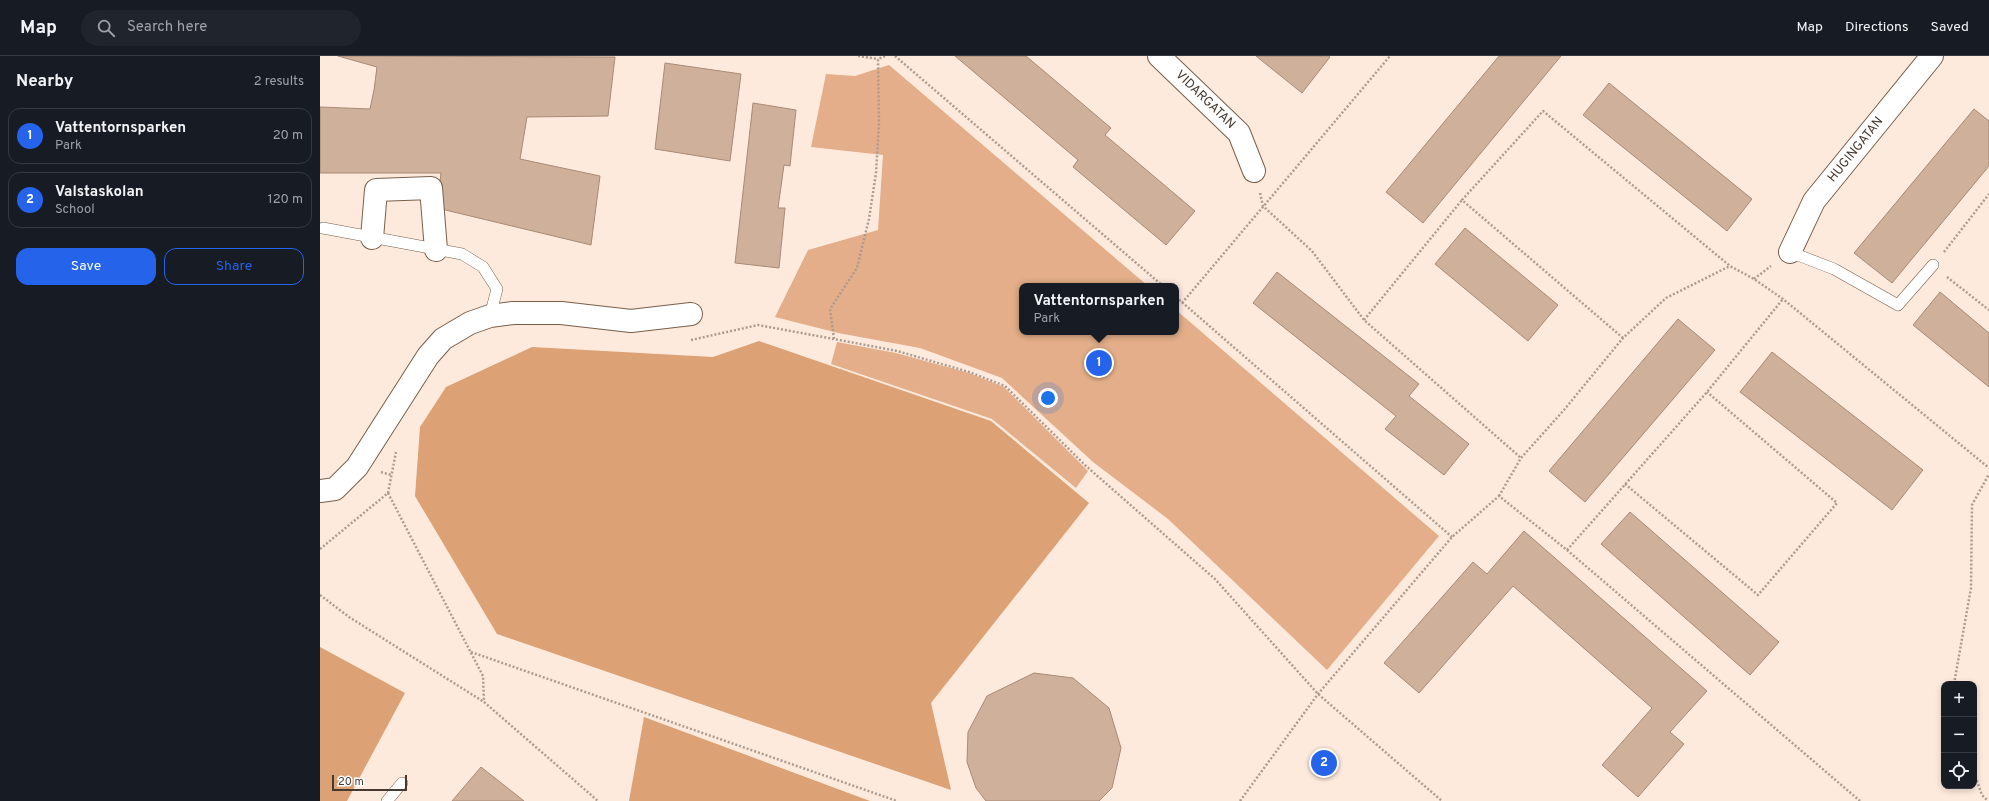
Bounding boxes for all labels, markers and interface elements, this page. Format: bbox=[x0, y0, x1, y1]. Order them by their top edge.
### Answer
search box bbox=[81, 10, 361, 46]
text: Map bbox=[20, 16, 57, 40]
icon: search bbox=[95, 17, 117, 39]
text: Search here bbox=[127, 18, 207, 37]
text: Map bbox=[1797, 19, 1823, 36]
text: Directions bbox=[1845, 19, 1909, 36]
text: Saved bbox=[1931, 19, 1969, 36]
street label: VIDARGATAN bbox=[1172, 67, 1238, 133]
text: Nearby bbox=[16, 71, 73, 93]
text: 2 results bbox=[254, 74, 304, 90]
street label: HUGINGATAN bbox=[1825, 114, 1887, 186]
text: Vattentornsparken bbox=[55, 119, 186, 138]
text: 1 bbox=[27, 128, 33, 144]
text: 20 m bbox=[273, 128, 303, 144]
text: Park bbox=[55, 138, 82, 154]
text: Valstaskolan bbox=[55, 183, 144, 202]
text: 2 bbox=[26, 192, 34, 208]
text: 120 m bbox=[268, 192, 303, 208]
text: School bbox=[55, 202, 95, 218]
button: Save bbox=[16, 248, 156, 285]
button: Share bbox=[164, 248, 304, 285]
popup bbox=[1019, 283, 1179, 335]
text: Vattentornsparken bbox=[1033, 292, 1165, 311]
text: Park bbox=[1033, 311, 1060, 327]
pin: 1 bbox=[1086, 348, 1112, 378]
your location bbox=[1038, 388, 1058, 408]
map controls bbox=[1941, 681, 1977, 789]
button: + bbox=[1941, 681, 1977, 717]
button: − bbox=[1941, 717, 1977, 753]
pin: 2 bbox=[1311, 748, 1337, 778]
button: locate bbox=[1941, 753, 1977, 789]
scale bar bbox=[332, 773, 407, 792]
text: 20 m bbox=[338, 775, 364, 789]

